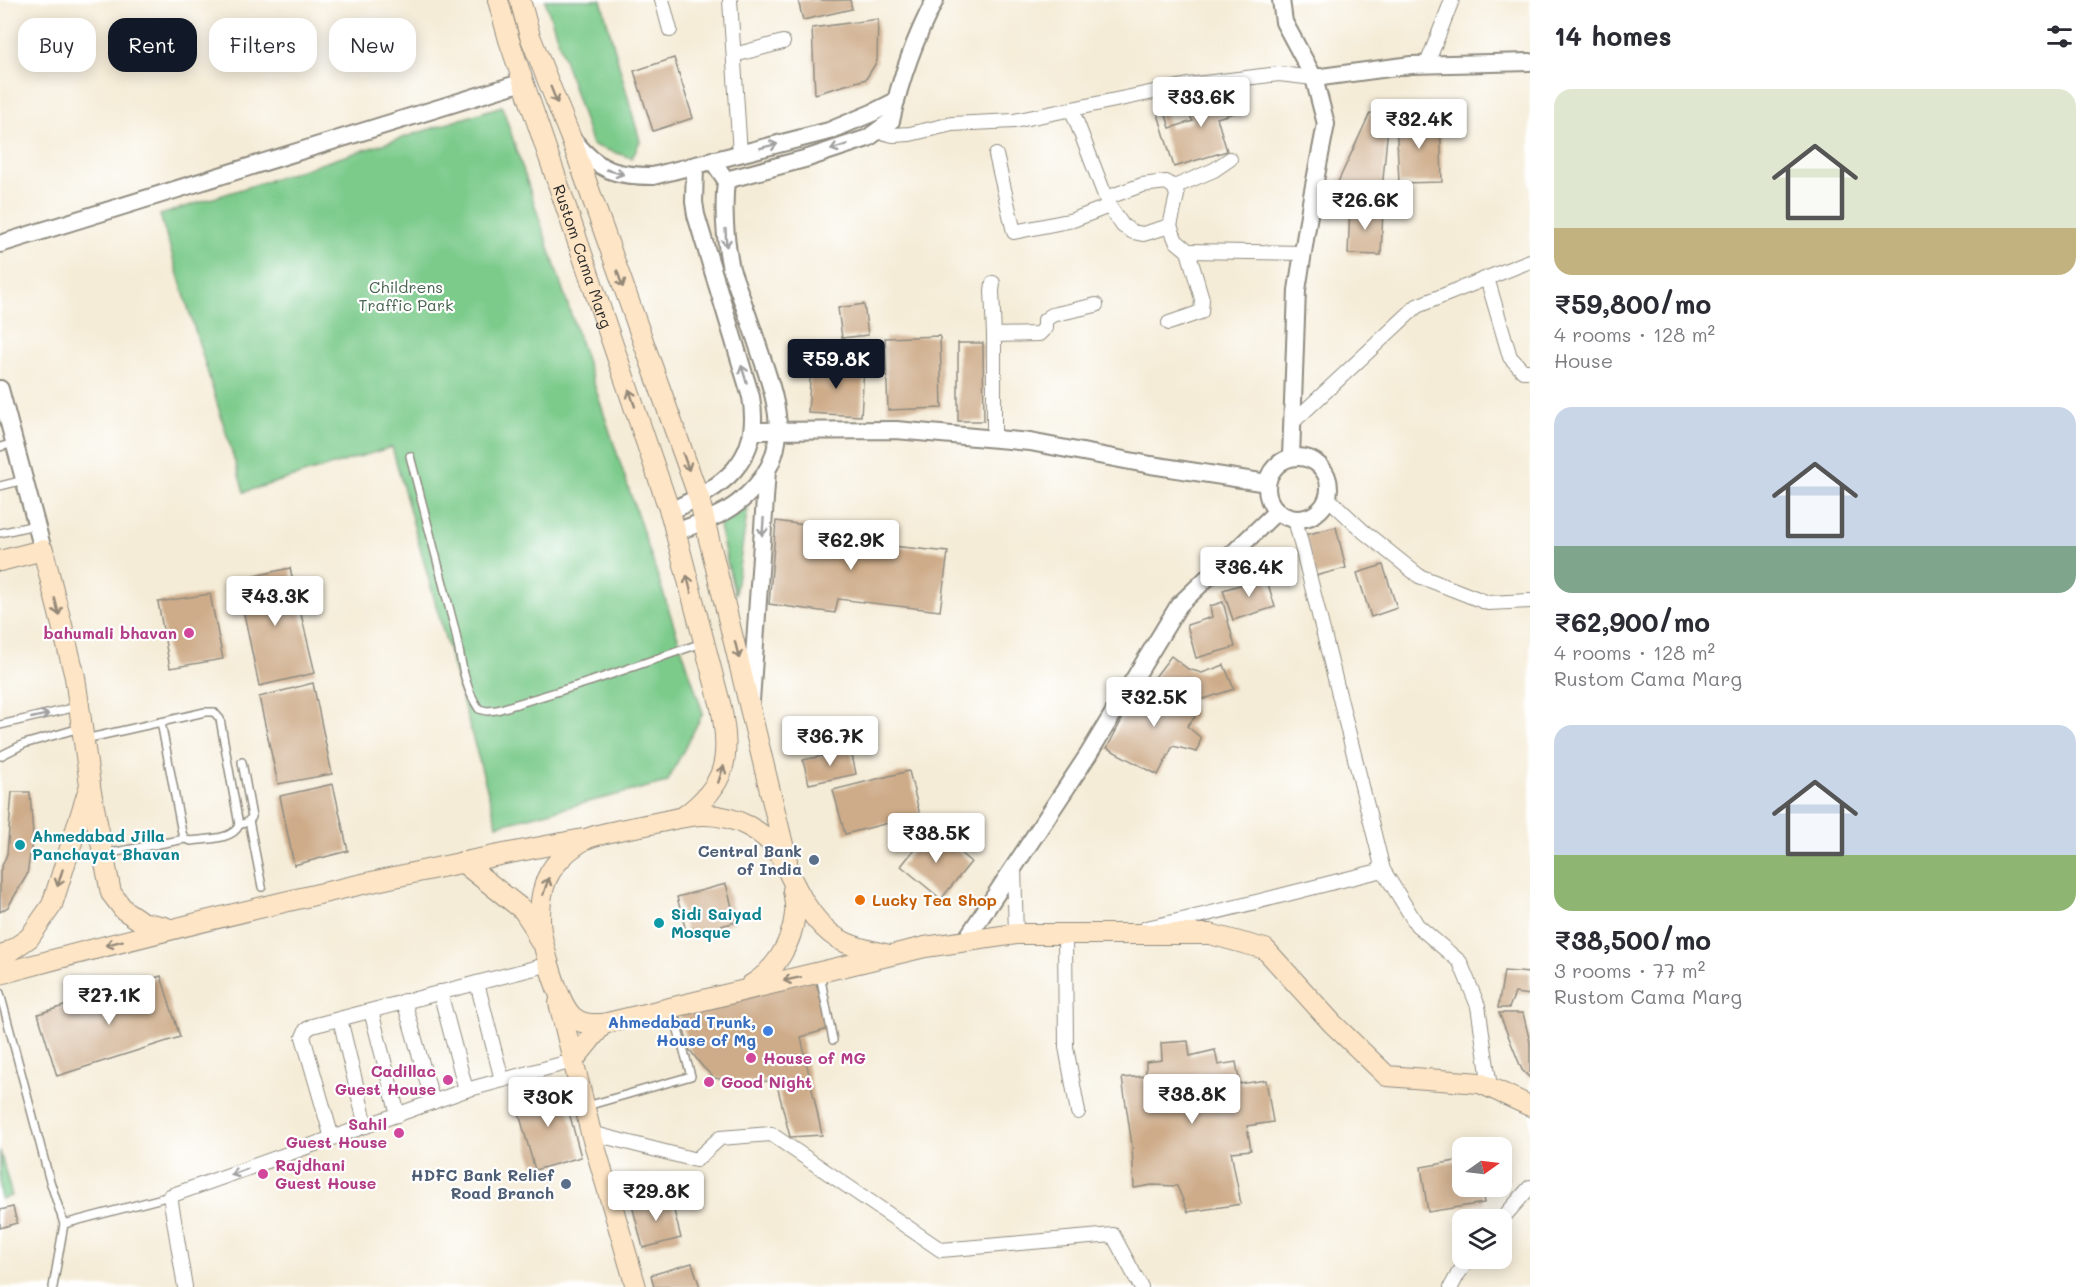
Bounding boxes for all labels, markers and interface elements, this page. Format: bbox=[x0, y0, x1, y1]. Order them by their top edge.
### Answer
chip: Buy bbox=[18, 18, 96, 72]
chip: Rent bbox=[108, 18, 197, 72]
chip: Filters bbox=[209, 18, 317, 72]
chip: New bbox=[329, 18, 416, 72]
text: 14 homes bbox=[1554, 19, 1672, 53]
icon: filters bbox=[2043, 20, 2076, 53]
pin: ₹33.6K bbox=[1152, 77, 1250, 128]
text: ₹33.6K bbox=[1167, 83, 1235, 109]
one-way arrow bbox=[549, 86, 560, 104]
pin: ₹32.4K bbox=[1370, 99, 1468, 150]
text: ₹32.4K bbox=[1385, 105, 1453, 131]
icon: home bbox=[1761, 128, 1869, 236]
one-way arrow bbox=[759, 140, 778, 152]
one-way arrow bbox=[830, 143, 849, 154]
one-way arrow bbox=[605, 167, 624, 178]
pin: ₹26.6K bbox=[1316, 180, 1414, 231]
street label: Rustom Cama Marg bbox=[549, 181, 617, 331]
text: ₹26.6K bbox=[1331, 186, 1399, 212]
one-way arrow bbox=[721, 227, 732, 247]
one-way arrow bbox=[615, 269, 626, 288]
park label: Childrens Traffic Park bbox=[358, 276, 454, 315]
text: ₹59,800/mo bbox=[1554, 287, 1711, 321]
text: 4 rooms · 128 m² bbox=[1554, 321, 1715, 347]
pin: ₹59.8K bbox=[787, 339, 885, 390]
text: ₹59.8K bbox=[802, 345, 870, 371]
text: House bbox=[1554, 347, 1613, 373]
one-way arrow bbox=[738, 365, 749, 384]
one-way arrow bbox=[625, 389, 636, 408]
icon: home bbox=[1761, 446, 1869, 554]
one-way arrow bbox=[681, 453, 692, 471]
one-way arrow bbox=[758, 517, 769, 537]
pin: ₹62.9K bbox=[802, 520, 900, 571]
text: ₹62.9K bbox=[817, 526, 885, 552]
pin: ₹36.4K bbox=[1200, 547, 1298, 598]
text: ₹36.4K bbox=[1214, 553, 1284, 579]
one-way arrow bbox=[683, 575, 695, 594]
pin: ₹43.3K bbox=[226, 576, 324, 627]
text: ₹43.3K bbox=[240, 582, 310, 608]
one-way arrow bbox=[52, 597, 64, 616]
text: ₹62,900/mo bbox=[1554, 605, 1710, 639]
place label: bahumali bhavan bbox=[44, 622, 177, 643]
marker: bahumali bhavan bbox=[182, 626, 196, 640]
text: 4 rooms · 128 m² bbox=[1554, 639, 1715, 665]
one-way arrow bbox=[731, 641, 743, 660]
text: Rustom Cama Marg bbox=[1554, 665, 1742, 691]
pin: ₹32.5K bbox=[1105, 677, 1203, 728]
text: ₹32.5K bbox=[1120, 683, 1188, 709]
one-way arrow bbox=[30, 709, 49, 721]
pin: ₹36.7K bbox=[781, 716, 879, 767]
text: ₹36.7K bbox=[796, 722, 864, 748]
icon: home bbox=[1761, 764, 1869, 872]
one-way arrow bbox=[716, 765, 727, 784]
pin: ₹38.5K bbox=[887, 813, 985, 864]
text: ₹38.5K bbox=[902, 819, 970, 845]
place label: Ahmedabad Jilla Panchayat Bhavan bbox=[32, 825, 180, 864]
marker: Ahmedabad Jilla Panchayat Bhavan bbox=[13, 838, 27, 852]
place label: Central Bank of India bbox=[698, 840, 802, 879]
marker: Central Bank of India bbox=[807, 853, 821, 867]
one-way arrow bbox=[54, 868, 65, 887]
one-way arrow bbox=[541, 877, 552, 896]
place label: Lucky Tea Shop bbox=[872, 889, 997, 910]
marker: Lucky Tea Shop bbox=[853, 893, 867, 907]
place label: Sidi Saiyad Mosque bbox=[671, 903, 762, 942]
marker: Sidi Saiyad Mosque bbox=[652, 916, 666, 930]
text: ₹38,500/mo bbox=[1554, 923, 1711, 957]
one-way arrow bbox=[105, 938, 124, 949]
text: 3 rooms · 77 m² bbox=[1554, 957, 1705, 983]
one-way arrow bbox=[782, 974, 802, 985]
pin: ₹27.1K bbox=[60, 975, 158, 1026]
text: ₹27.1K bbox=[77, 981, 141, 1007]
text: Rustom Cama Marg bbox=[1554, 983, 1742, 1009]
place label: Ahmedabad Trunk, House of Mg bbox=[608, 1011, 756, 1050]
marker: Ahmedabad Trunk, House of Mg bbox=[761, 1024, 775, 1038]
place label: House of MG bbox=[763, 1047, 866, 1068]
marker: House of MG bbox=[744, 1051, 758, 1065]
place label: Cadillac Guest House bbox=[335, 1060, 436, 1099]
place label: Good Night bbox=[721, 1071, 812, 1092]
marker: Cadillac Guest House bbox=[441, 1073, 455, 1087]
pin: ₹38.8K bbox=[1143, 1074, 1241, 1125]
marker: Good Night bbox=[702, 1075, 716, 1089]
pin: ₹30K bbox=[512, 1077, 584, 1128]
text: ₹38.8K bbox=[1157, 1080, 1227, 1106]
text: ₹30K bbox=[522, 1083, 574, 1109]
place label: Sahil Guest House bbox=[286, 1113, 387, 1152]
marker: Sahil Guest House bbox=[392, 1126, 406, 1140]
north arrow bbox=[1452, 1137, 1512, 1197]
map controls bbox=[1452, 1137, 1512, 1269]
place label: Rajdhani Guest House bbox=[275, 1154, 376, 1193]
place label: HDFC Bank Relief Road Branch bbox=[411, 1164, 555, 1203]
one-way arrow bbox=[230, 1167, 249, 1178]
marker: Rajdhani Guest House bbox=[256, 1167, 270, 1181]
pin: ₹29.8K bbox=[607, 1171, 705, 1222]
marker: HDFC Bank Relief Road Branch bbox=[559, 1177, 573, 1191]
text: ₹29.8K bbox=[622, 1177, 690, 1203]
button: layers bbox=[1452, 1209, 1512, 1269]

